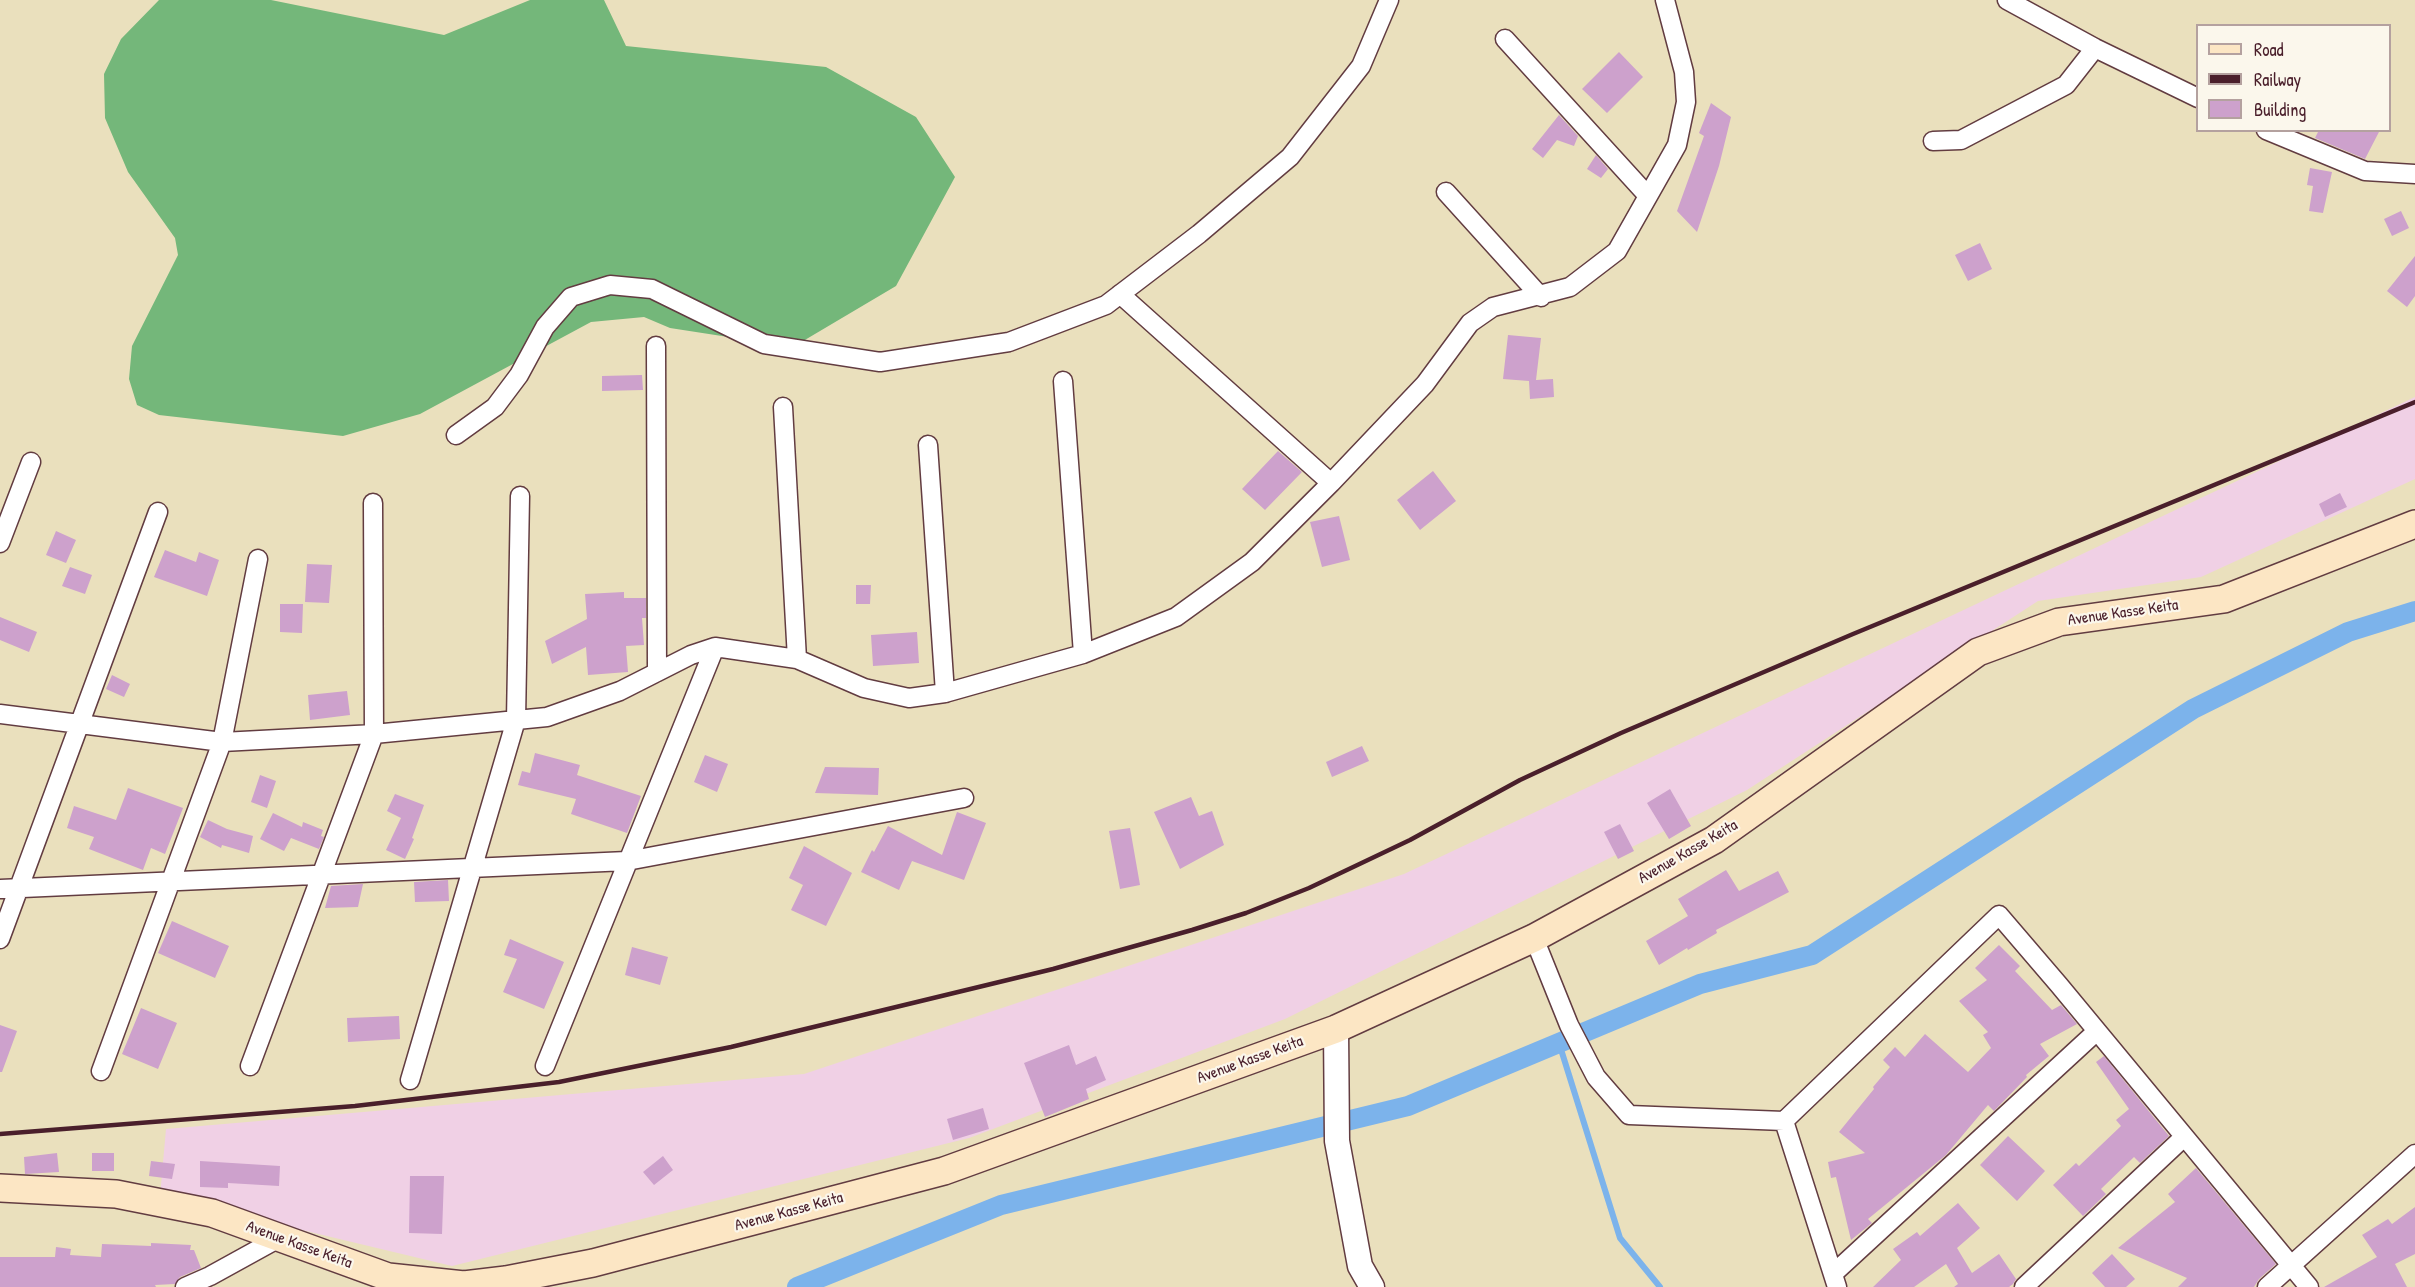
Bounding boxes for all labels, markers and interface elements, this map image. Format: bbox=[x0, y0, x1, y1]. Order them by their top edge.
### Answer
legend bbox=[2196, 24, 2391, 132]
text: Road bbox=[2254, 37, 2284, 62]
text: Railway bbox=[2254, 67, 2301, 92]
text: Building bbox=[2254, 97, 2306, 122]
street label: Avenue Kasse Keita bbox=[2067, 596, 2179, 630]
street label: Avenue Kasse Keita bbox=[1635, 816, 1741, 888]
street label: Avenue Kasse Keita bbox=[1194, 1032, 1306, 1088]
street label: Avenue Kasse Keita bbox=[733, 1188, 845, 1236]
street label: Avenue Kasse Keita bbox=[243, 1217, 355, 1273]

